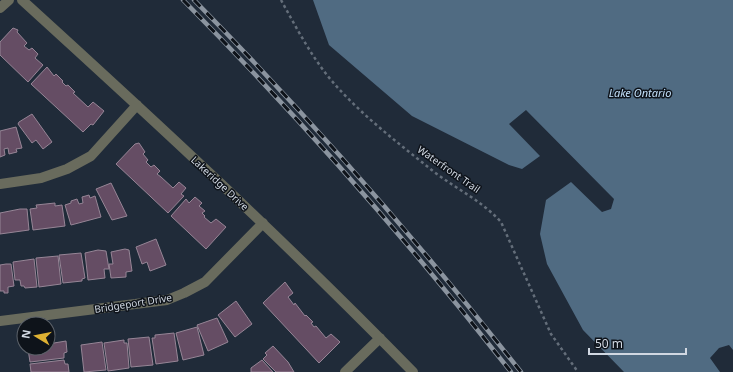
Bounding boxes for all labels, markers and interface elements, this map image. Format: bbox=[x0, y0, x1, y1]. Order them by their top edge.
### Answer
water label: Lake Ontario bbox=[609, 85, 671, 100]
street label: Waterfront Trail bbox=[415, 142, 483, 196]
street label: Lakeridge Drive bbox=[188, 153, 252, 214]
street label: Bridgeport Drive bbox=[93, 290, 173, 316]
north arrow bbox=[16, 316, 56, 356]
text: N bbox=[17, 328, 34, 340]
scale bar bbox=[589, 330, 686, 356]
text: 50 m bbox=[595, 335, 623, 352]

